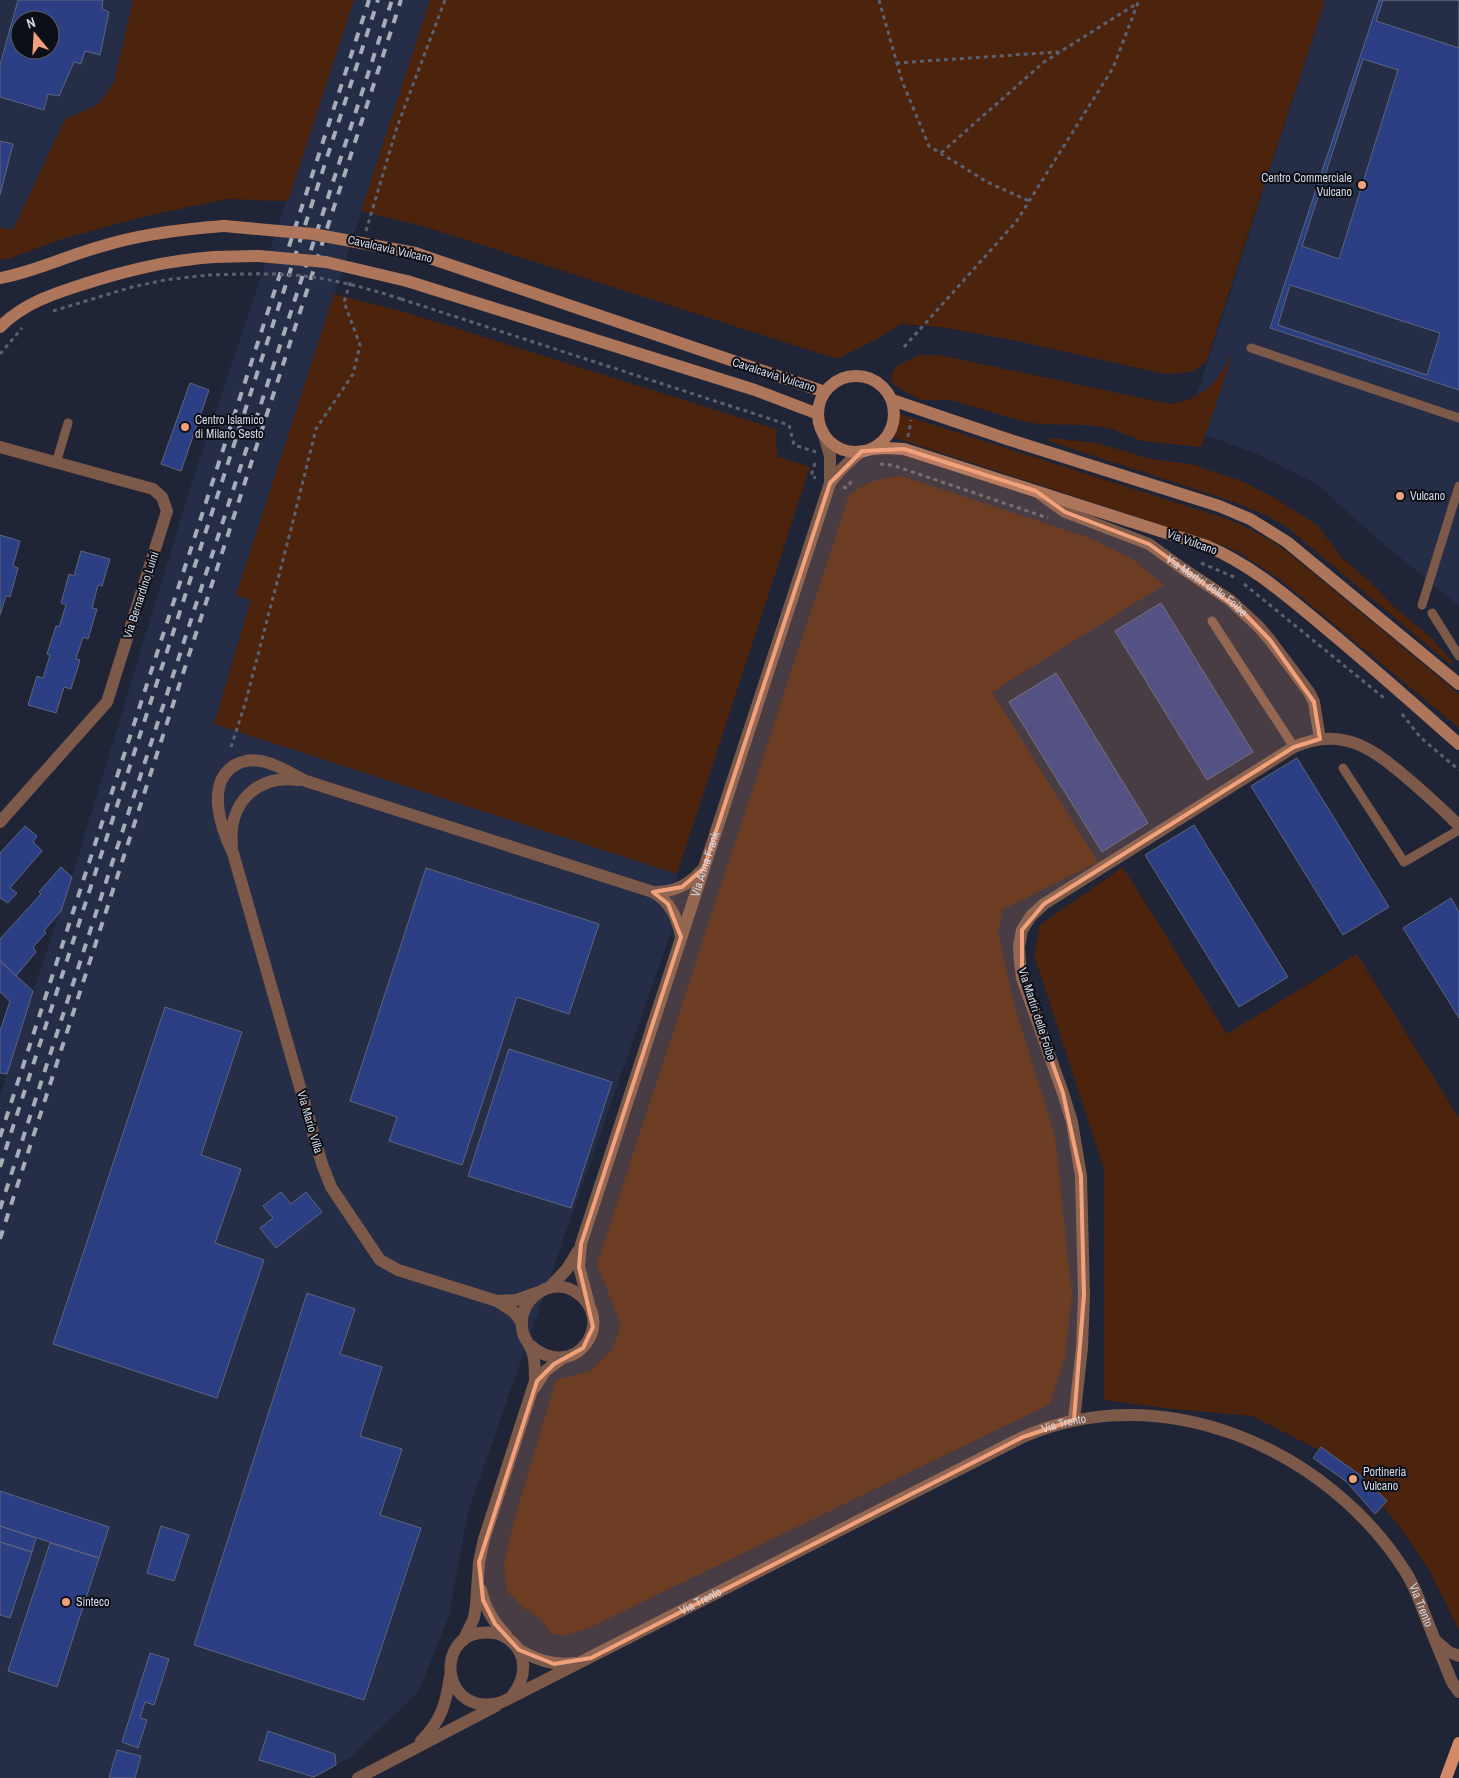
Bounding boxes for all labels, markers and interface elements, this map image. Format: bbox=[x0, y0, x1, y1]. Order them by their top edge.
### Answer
north arrow bbox=[10, 10, 60, 60]
text: N bbox=[24, 13, 38, 32]
place label: Centro Commerciale Vulcano bbox=[1261, 170, 1352, 200]
marker: Centro Commerciale Vulcano bbox=[1356, 179, 1368, 191]
street label: Cavalcavia Vulcano bbox=[346, 231, 434, 267]
street label: Cavalcavia Vulcano bbox=[730, 354, 818, 396]
place label: Centro Islamico di Milano Sesto bbox=[195, 412, 264, 442]
marker: Centro Islamico di Milano Sesto bbox=[179, 421, 191, 433]
place label: Vulcano bbox=[1410, 488, 1445, 504]
marker: Vulcano bbox=[1394, 490, 1406, 502]
street label: Via Vulcano bbox=[1165, 525, 1219, 559]
street label: Via Bernardino Luini bbox=[119, 549, 163, 641]
street label: Via Martiri delle Foibe bbox=[1163, 551, 1251, 620]
street label: Via Anna Frank bbox=[687, 829, 723, 899]
street label: Via Martiri delle Foibe bbox=[1014, 966, 1060, 1062]
street label: Via Mario Villa bbox=[293, 1089, 327, 1156]
street label: Via Trento bbox=[1039, 1410, 1087, 1437]
place label: Portineria Vulcano bbox=[1363, 1464, 1407, 1494]
marker: Portineria Vulcano bbox=[1347, 1473, 1359, 1485]
street label: Via Trento bbox=[1405, 1581, 1437, 1629]
street label: Via Trento bbox=[677, 1584, 724, 1618]
place label: Sinteco bbox=[76, 1594, 109, 1610]
marker: Sinteco bbox=[60, 1596, 72, 1608]

